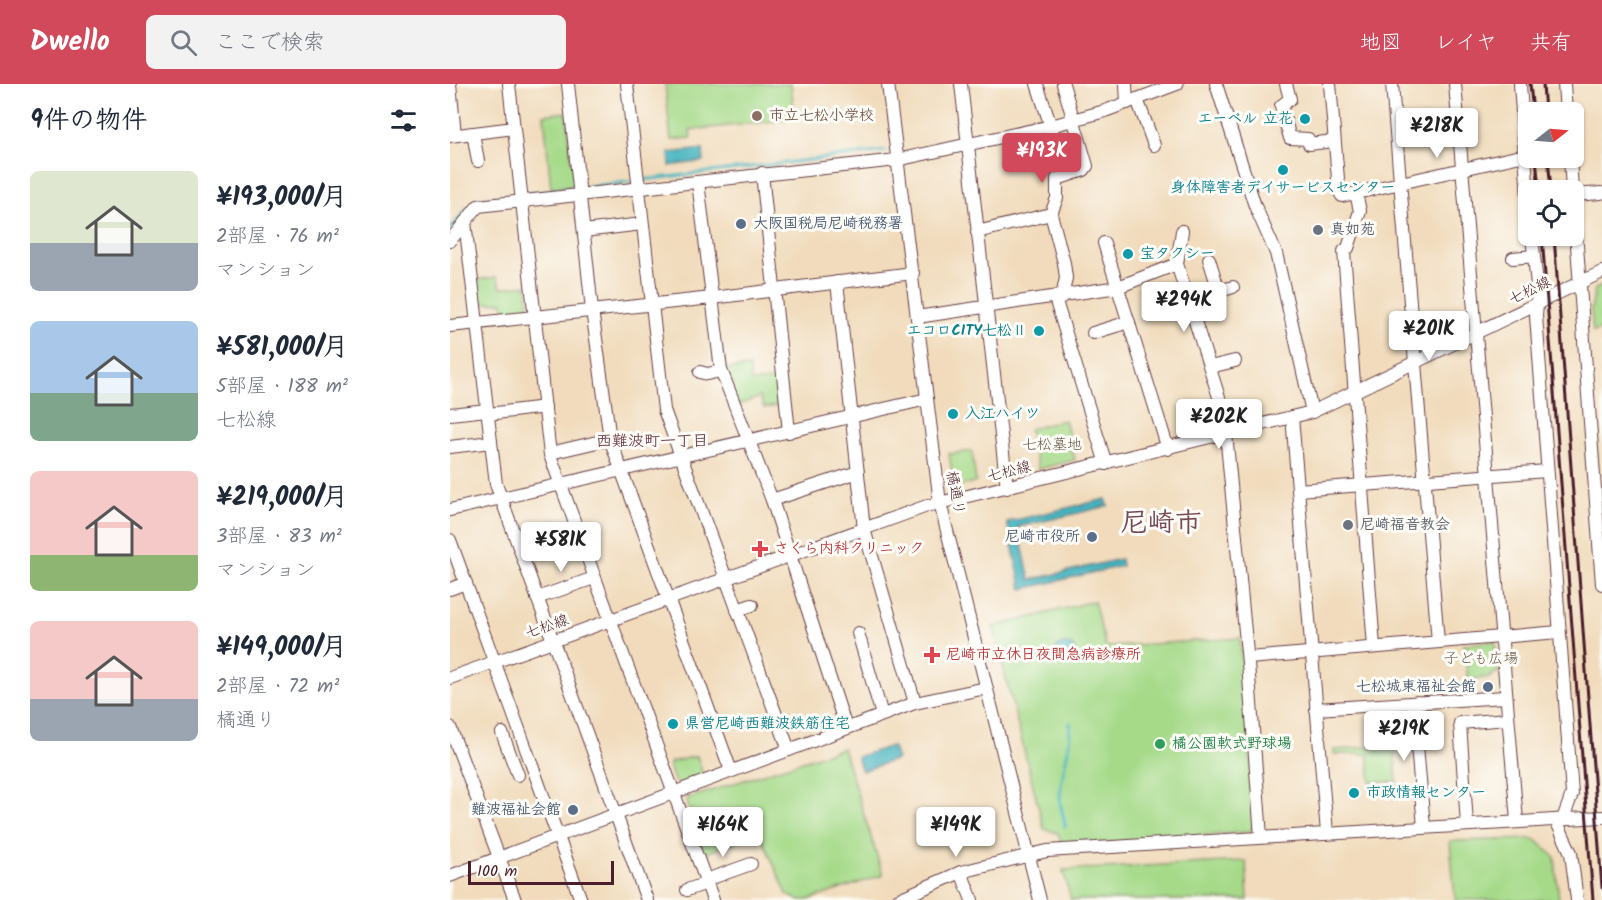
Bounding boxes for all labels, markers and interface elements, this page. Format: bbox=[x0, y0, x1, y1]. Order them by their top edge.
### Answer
search box bbox=[146, 15, 566, 69]
text: Dwello bbox=[30, 20, 110, 65]
icon: search bbox=[167, 26, 200, 59]
text: ここで検索 bbox=[215, 26, 325, 61]
text: 地図 bbox=[1360, 27, 1402, 60]
text: レイヤ bbox=[1435, 27, 1497, 60]
text: 共有 bbox=[1530, 27, 1572, 60]
text: 9件の物件 bbox=[30, 100, 147, 142]
north arrow bbox=[1518, 102, 1584, 168]
map controls bbox=[1518, 102, 1584, 246]
icon: filters bbox=[387, 104, 420, 137]
place label: 市立七松小学校 bbox=[769, 104, 874, 128]
place label: エーベル 立花 bbox=[1198, 107, 1293, 131]
pin: ¥218K bbox=[1395, 108, 1479, 159]
marker: 市立七松小学校 bbox=[750, 109, 764, 123]
text: ¥218K bbox=[1410, 111, 1464, 143]
marker: エーベル 立花 bbox=[1298, 112, 1312, 126]
pin: ¥193K bbox=[1000, 133, 1084, 184]
text: ¥193K bbox=[1016, 136, 1068, 168]
marker: 身体障害者デイサービスセンター bbox=[1276, 163, 1290, 177]
place label: 身体障害者デイサービスセンター bbox=[1171, 176, 1395, 200]
text: ¥193,000/月 bbox=[216, 177, 347, 219]
button: locate bbox=[1518, 180, 1584, 246]
icon: home bbox=[78, 195, 150, 267]
place label: 大阪国税局尼崎税務署 bbox=[753, 212, 903, 236]
marker: 大阪国税局尼崎税務署 bbox=[734, 217, 748, 231]
place label: 真如苑 bbox=[1330, 218, 1375, 242]
text: 2部屋 · 76 m² bbox=[216, 221, 339, 253]
marker: 真如苑 bbox=[1311, 223, 1325, 237]
place label: 宝タクシー bbox=[1140, 242, 1215, 266]
marker: 宝タクシー bbox=[1121, 247, 1135, 261]
text: マンション bbox=[216, 255, 315, 287]
street label: 七松線 bbox=[1505, 270, 1555, 312]
pin: ¥294K bbox=[1142, 282, 1226, 333]
text: ¥294K bbox=[1155, 285, 1213, 317]
pin: ¥201K bbox=[1387, 311, 1471, 362]
text: ¥201K bbox=[1403, 314, 1455, 346]
place label: エコロCITY七松Ⅱ bbox=[907, 319, 1027, 343]
marker: エコロCITY七松Ⅱ bbox=[1032, 324, 1046, 338]
text: ¥581,000/月 bbox=[216, 327, 349, 369]
icon: home bbox=[78, 345, 150, 417]
text: 5部屋 · 188 m² bbox=[216, 371, 348, 403]
pin: ¥202K bbox=[1177, 399, 1261, 450]
place label: 入江ハイツ bbox=[965, 402, 1040, 426]
text: ¥202K bbox=[1190, 402, 1248, 434]
text: 七松線 bbox=[216, 405, 276, 437]
marker: 入江ハイツ bbox=[946, 407, 960, 421]
district label: 西難波町一丁目 bbox=[596, 429, 708, 454]
park label: 七松墓地 bbox=[1022, 433, 1082, 457]
street label: 七松線 bbox=[984, 455, 1034, 489]
street label: 橘通り bbox=[939, 469, 971, 517]
text: ¥219,000/月 bbox=[216, 477, 348, 519]
icon: home bbox=[78, 495, 150, 567]
district label: 尼崎市 bbox=[1121, 502, 1202, 545]
place label: 尼崎福音教会 bbox=[1360, 513, 1450, 537]
marker: 尼崎福音教会 bbox=[1341, 518, 1355, 532]
text: 3部屋 · 83 m² bbox=[216, 521, 342, 553]
pin: ¥581K bbox=[519, 522, 603, 573]
text: ¥581K bbox=[535, 525, 587, 557]
place label: 尼崎市役所 bbox=[1005, 525, 1080, 549]
marker: 尼崎市役所 bbox=[1085, 530, 1099, 544]
place label: さくら内科クリニック bbox=[774, 537, 924, 561]
marker: さくら内科クリニック bbox=[751, 540, 769, 558]
text: マンション bbox=[216, 555, 315, 587]
street label: 七松線 bbox=[522, 608, 572, 646]
text: ¥149,000/月 bbox=[216, 627, 347, 669]
place label: 尼崎市立休日夜間急病診療所 bbox=[946, 643, 1141, 667]
icon: home bbox=[78, 645, 150, 717]
marker: 尼崎市立休日夜間急病診療所 bbox=[923, 646, 941, 664]
park label: 子ども広場 bbox=[1443, 647, 1519, 671]
text: 2部屋 · 72 m² bbox=[216, 671, 339, 703]
place label: 七松城東福祉会館 bbox=[1356, 675, 1476, 699]
marker: 七松城東福祉会館 bbox=[1481, 680, 1495, 694]
text: 橘通り bbox=[216, 705, 276, 737]
pin: ¥219K bbox=[1362, 711, 1446, 762]
place label: 県営尼崎西難波鉄筋住宅 bbox=[685, 712, 850, 736]
text: ¥219K bbox=[1378, 714, 1430, 746]
marker: 県営尼崎西難波鉄筋住宅 bbox=[666, 717, 680, 731]
place label: 橘公園軟式野球場 bbox=[1172, 732, 1292, 756]
marker: 橘公園軟式野球場 bbox=[1153, 737, 1167, 751]
place label: 市政情報センター bbox=[1366, 781, 1486, 805]
marker: 市政情報センター bbox=[1347, 786, 1361, 800]
place label: 難波福祉会館 bbox=[471, 798, 561, 822]
marker: 難波福祉会館 bbox=[566, 803, 580, 817]
pin: ¥164K bbox=[681, 807, 765, 858]
pin: ¥149K bbox=[914, 807, 998, 858]
text: ¥164K bbox=[697, 810, 749, 842]
text: ¥149K bbox=[930, 810, 982, 842]
scale bar bbox=[468, 858, 614, 886]
text: 100 m bbox=[477, 859, 517, 884]

